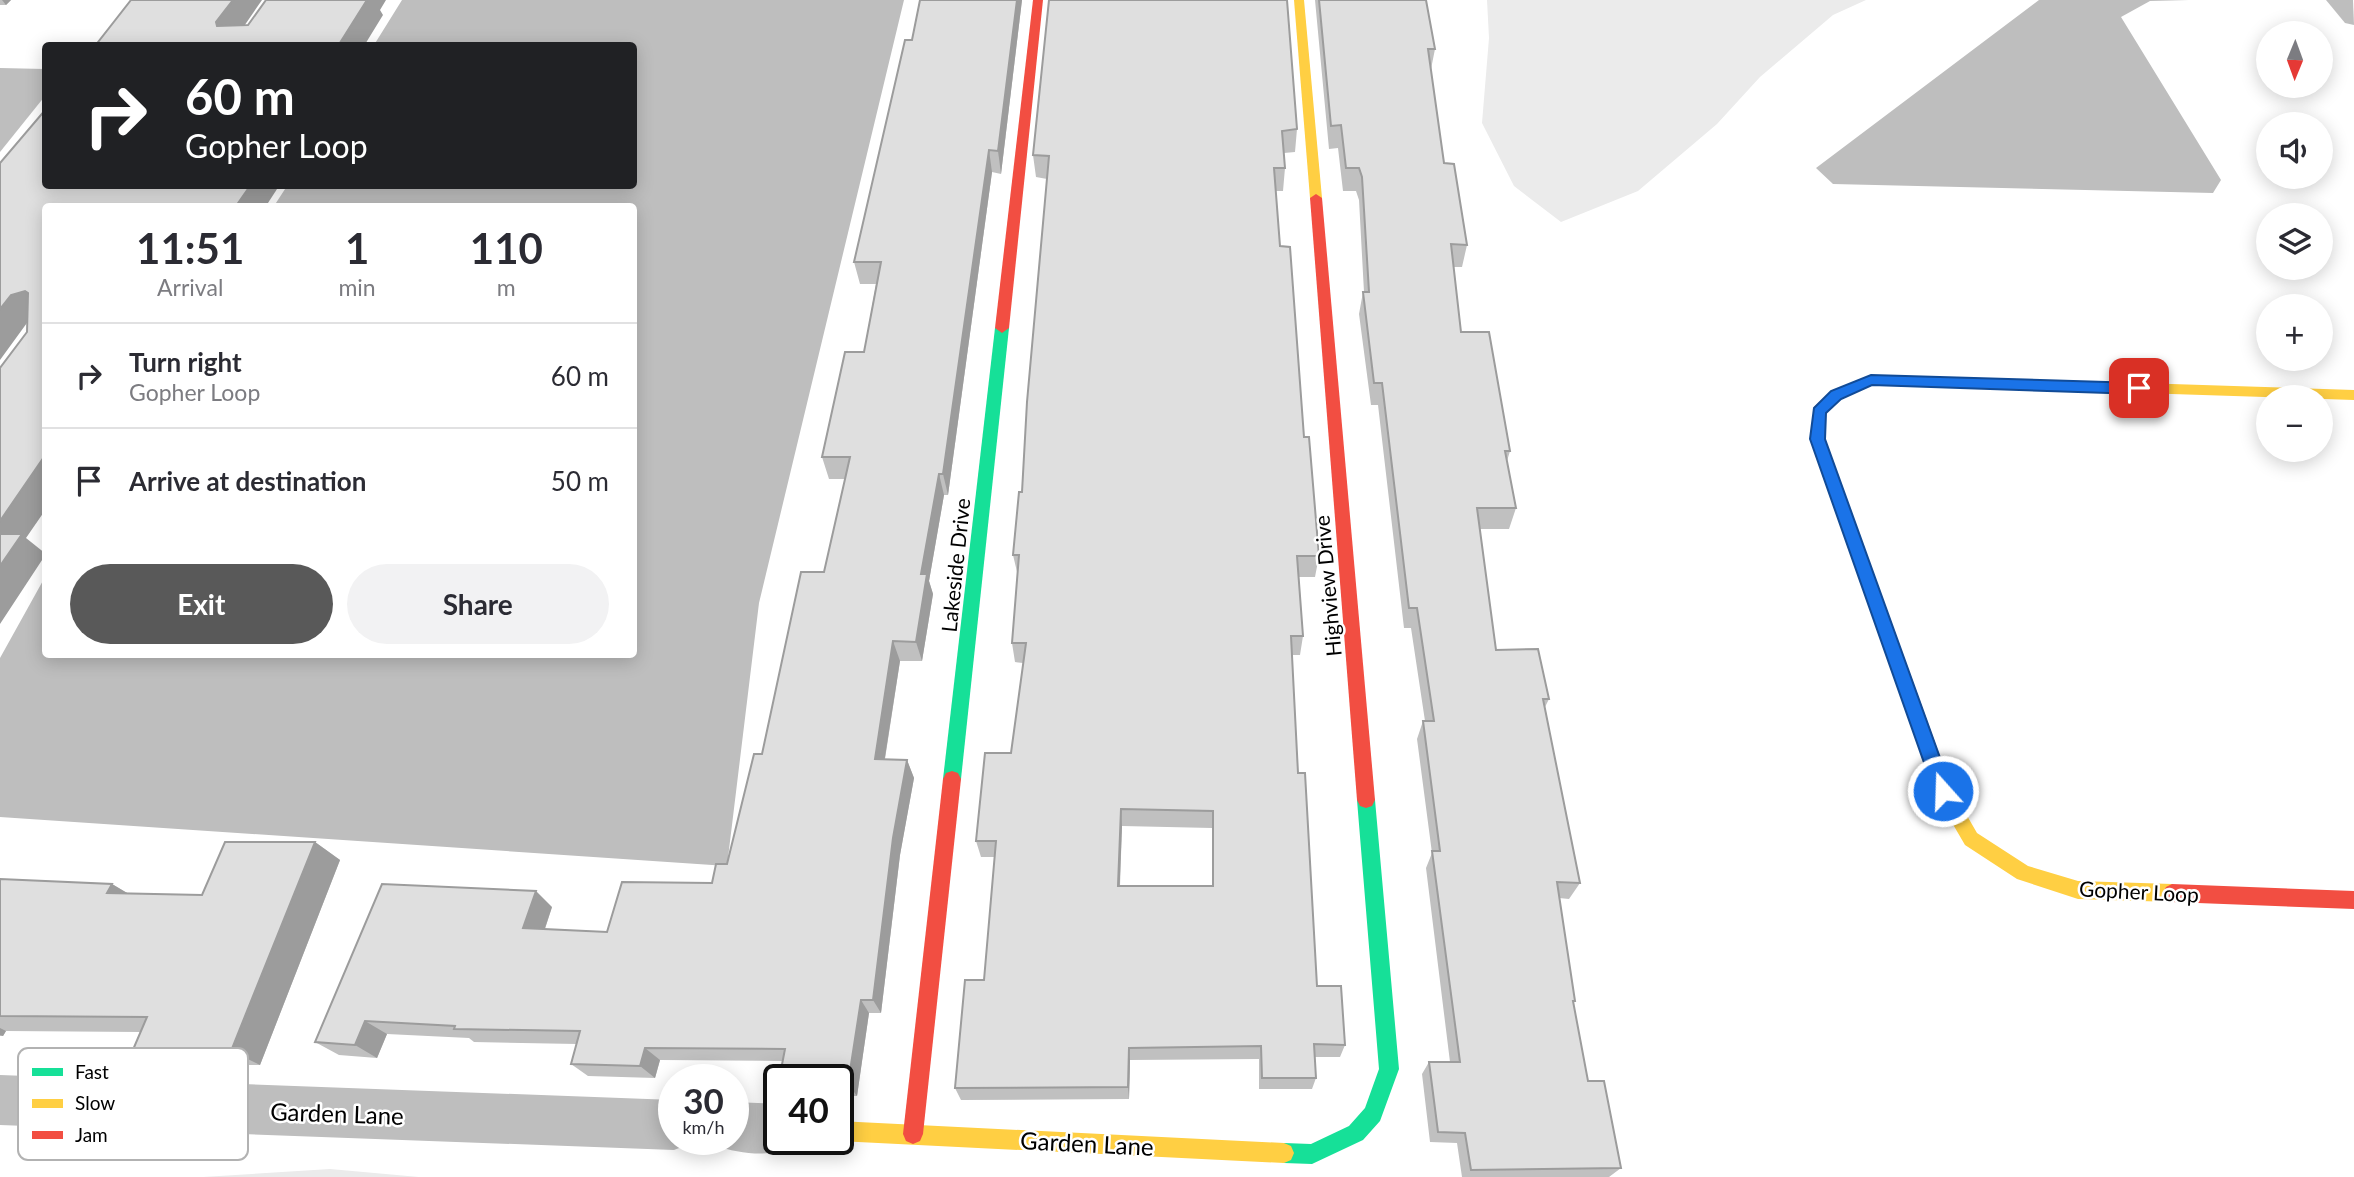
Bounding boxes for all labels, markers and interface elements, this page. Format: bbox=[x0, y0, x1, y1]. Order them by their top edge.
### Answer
north arrow bbox=[2256, 21, 2333, 98]
map controls bbox=[2256, 21, 2333, 462]
text: 60 m bbox=[185, 67, 295, 125]
icon: right bbox=[70, 70, 161, 161]
button: sound bbox=[2256, 112, 2333, 189]
text: Gopher Loop bbox=[185, 126, 368, 165]
button: layers bbox=[2256, 203, 2333, 280]
text: 11:51 bbox=[136, 223, 244, 273]
text: 1 bbox=[345, 223, 369, 273]
text: 110 bbox=[470, 223, 543, 273]
text: Arrival bbox=[157, 273, 223, 301]
text: min bbox=[338, 273, 376, 301]
text: m bbox=[497, 273, 516, 301]
button: + bbox=[2256, 294, 2333, 371]
text: Turn right bbox=[129, 346, 242, 378]
icon: right bbox=[70, 357, 108, 395]
pin bbox=[2109, 358, 2169, 418]
text: 60 m bbox=[551, 360, 609, 392]
icon: arrive bbox=[2120, 369, 2158, 407]
text: Gopher Loop bbox=[129, 378, 260, 406]
button: − bbox=[2256, 385, 2333, 462]
icon: arrive bbox=[70, 462, 108, 500]
text: Arrive at destination bbox=[129, 465, 366, 497]
text: 50 m bbox=[551, 465, 609, 497]
street label: Lakeside Drive bbox=[936, 497, 974, 633]
street label: Highview Drive bbox=[1308, 514, 1346, 658]
button: Exit bbox=[70, 564, 333, 644]
button: Share bbox=[347, 564, 609, 644]
position arrow bbox=[1906, 754, 1980, 828]
street label: Gopher Loop bbox=[2078, 875, 2200, 907]
legend bbox=[18, 1048, 248, 1160]
text: Fast bbox=[75, 1060, 109, 1083]
speed limit sign: 40 bbox=[763, 1064, 854, 1155]
text: 30 bbox=[683, 1079, 724, 1121]
text: Slow bbox=[75, 1091, 115, 1114]
street label: Garden Lane bbox=[270, 1096, 404, 1130]
text: km/h bbox=[682, 1116, 725, 1138]
text: Jam bbox=[75, 1123, 108, 1146]
street label: Garden Lane bbox=[1020, 1125, 1154, 1161]

